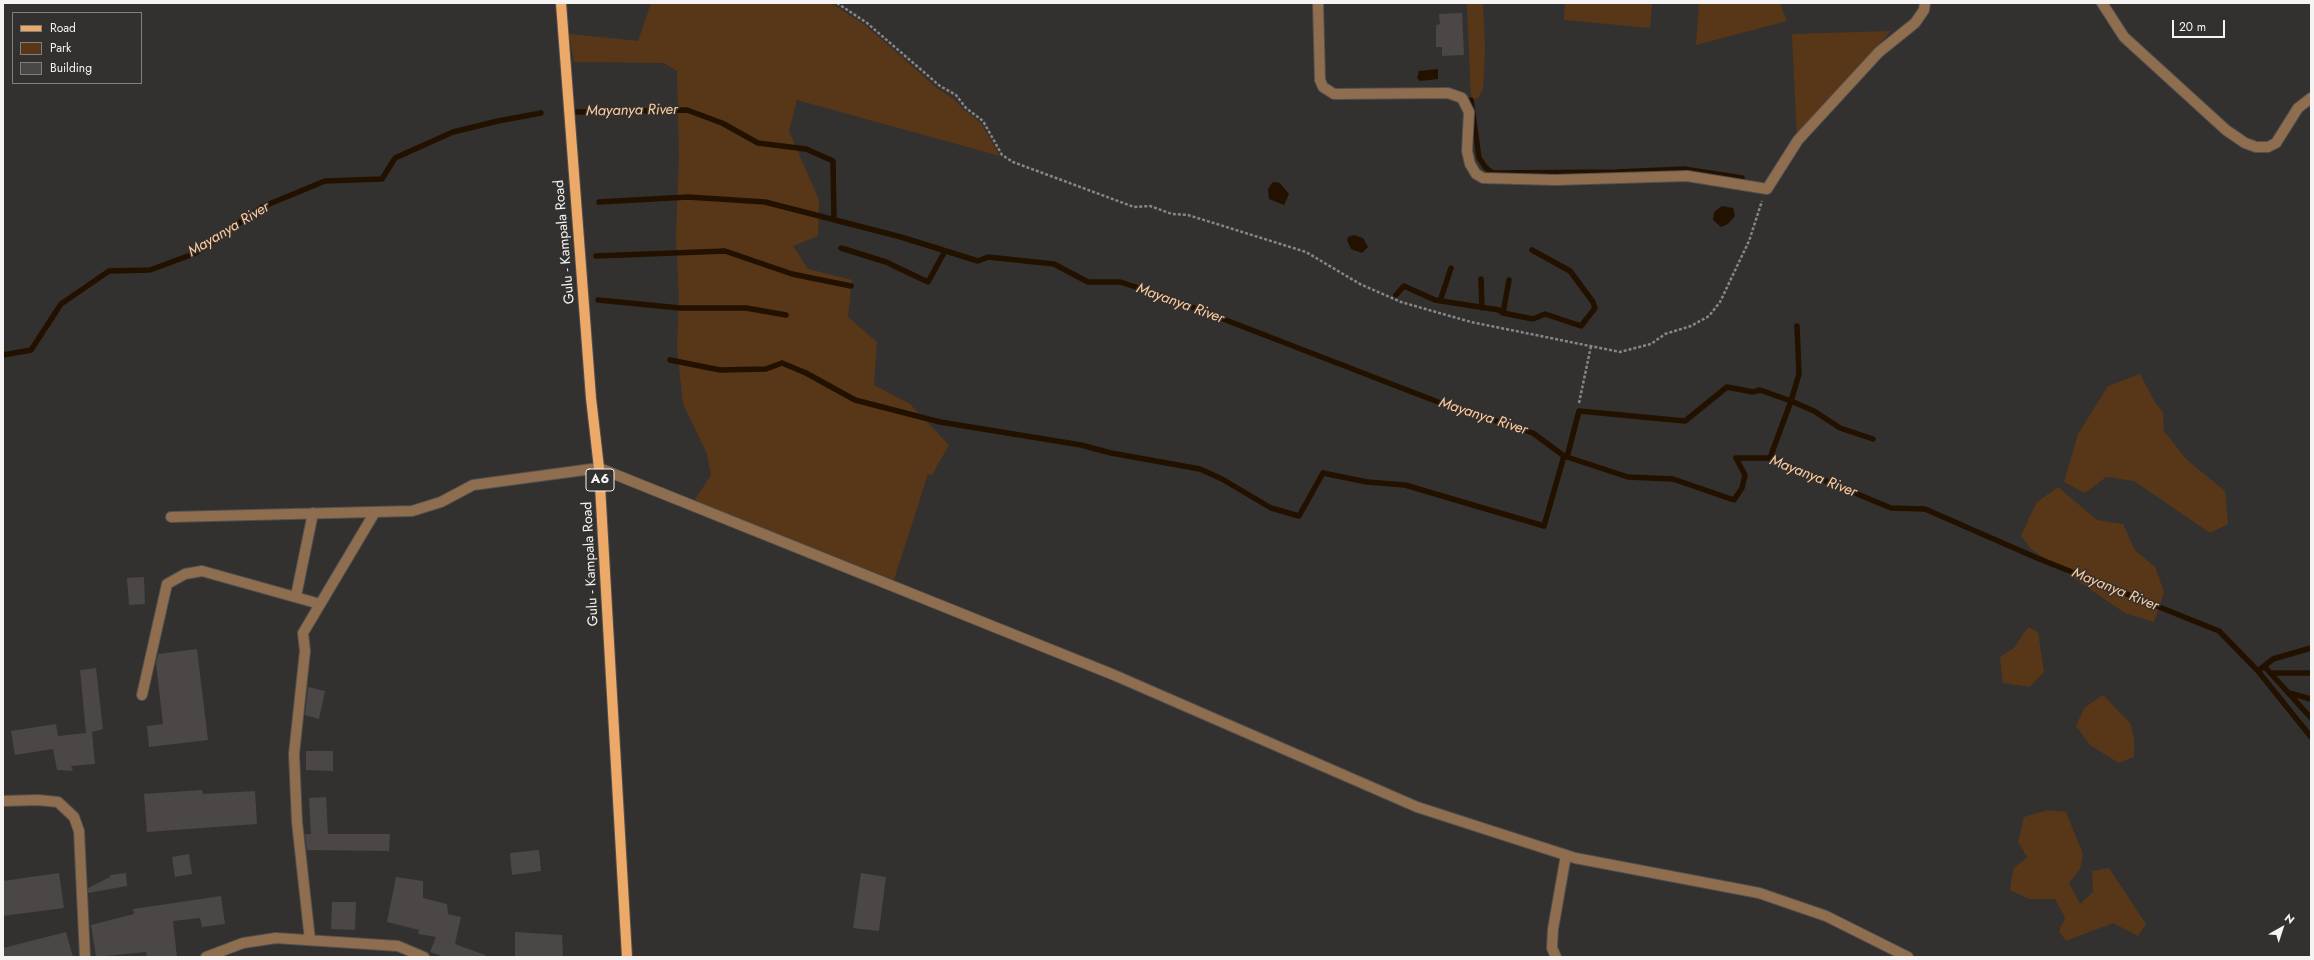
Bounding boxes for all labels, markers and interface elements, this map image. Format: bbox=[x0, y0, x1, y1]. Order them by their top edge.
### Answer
legend bbox=[12, 12, 142, 84]
scale bar bbox=[2174, 12, 2227, 38]
text: 20 m bbox=[2179, 18, 2206, 36]
text: Road bbox=[50, 19, 76, 37]
text: Park bbox=[50, 39, 71, 57]
text: Building bbox=[50, 59, 92, 77]
water label: Mayanya River bbox=[586, 101, 678, 121]
street label: Gulu - Kampala Road bbox=[551, 179, 579, 305]
water label: Mayanya River bbox=[185, 199, 273, 261]
water label: Mayanya River bbox=[1134, 280, 1226, 328]
water label: Mayanya River bbox=[1436, 394, 1530, 440]
water label: Mayanya River bbox=[1767, 452, 1859, 502]
road number: A6 bbox=[586, 469, 614, 491]
street label: Gulu - Kampala Road bbox=[579, 501, 603, 627]
water label: Mayanya River bbox=[2069, 564, 2161, 616]
north arrow bbox=[2262, 908, 2302, 948]
text: N bbox=[2281, 910, 2298, 928]

